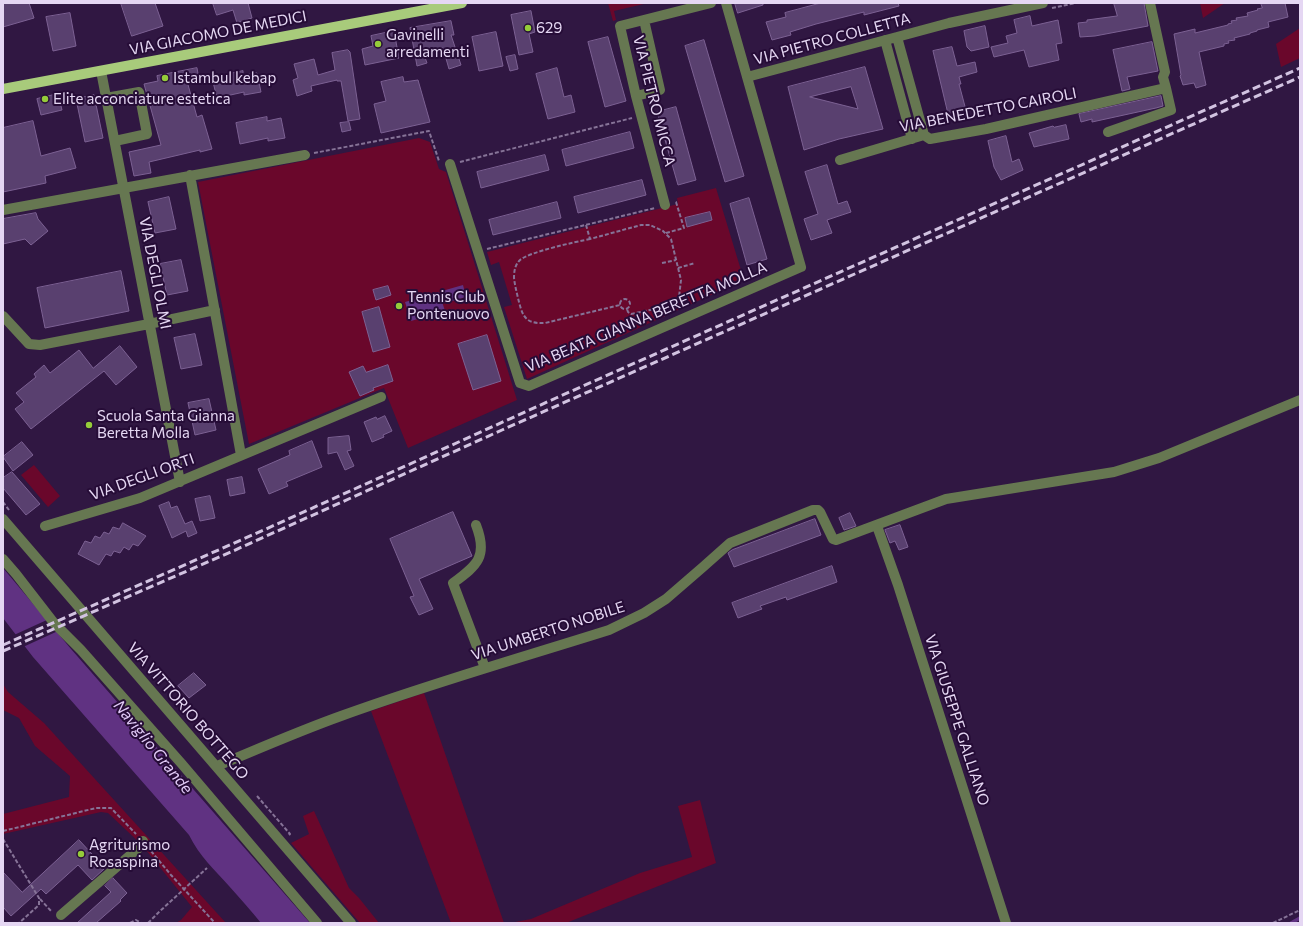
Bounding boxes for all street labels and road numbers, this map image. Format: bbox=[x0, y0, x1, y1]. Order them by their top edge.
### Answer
street label: VIA GIACOMO DE MEDICI bbox=[128, 7, 308, 59]
street label: VIA PIETRO COLLETTA bbox=[752, 9, 912, 69]
street label: VIA PIETRO MICCA bbox=[629, 34, 679, 168]
street label: VIA BENEDETTO CAIROLI bbox=[898, 84, 1078, 136]
street label: VIA DEGLI OLMI bbox=[135, 215, 175, 331]
street label: VIA BEATA GIANNA BERETTA MOLLA bbox=[522, 258, 770, 376]
street label: VIA DEGLI ORTI bbox=[87, 450, 197, 504]
street label: VIA UMBERTO NOBILE bbox=[469, 598, 627, 664]
street label: VIA GIUSEPPE GALLIANO bbox=[921, 632, 993, 808]
street label: VIA VITTORIO BOTTEGO bbox=[124, 639, 252, 783]

